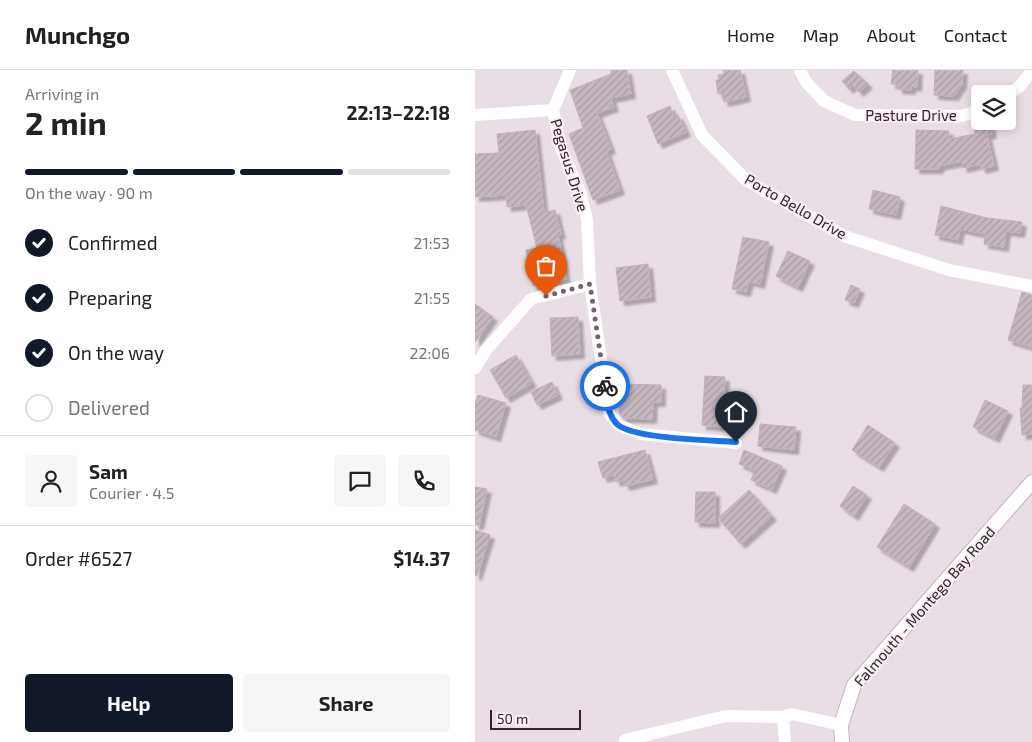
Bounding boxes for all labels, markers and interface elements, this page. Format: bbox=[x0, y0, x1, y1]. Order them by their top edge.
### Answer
text: Munchgo bbox=[25, 20, 130, 49]
text: Home bbox=[727, 24, 775, 46]
text: Map bbox=[803, 24, 839, 46]
text: About bbox=[867, 24, 916, 46]
text: Contact bbox=[944, 24, 1007, 46]
text: Arriving in bbox=[25, 84, 99, 103]
map controls bbox=[971, 85, 1016, 130]
button: layers bbox=[971, 85, 1016, 130]
text: 22:13–22:18 bbox=[346, 101, 450, 124]
text: 2 min bbox=[25, 103, 107, 141]
street label: Pasture Drive bbox=[865, 106, 957, 124]
street label: Pegasus Drive bbox=[547, 116, 593, 214]
street label: Porto Bello Drive bbox=[742, 170, 850, 242]
text: On the way · 90 m bbox=[25, 183, 153, 202]
icon: check bbox=[25, 229, 53, 257]
text: Confirmed bbox=[68, 231, 158, 254]
text: 21:53 bbox=[413, 233, 450, 252]
pin bbox=[525, 245, 567, 296]
icon: bag bbox=[532, 252, 560, 280]
icon: check bbox=[25, 284, 53, 312]
text: Preparing bbox=[68, 286, 152, 309]
text: 21:55 bbox=[414, 288, 450, 307]
icon: check bbox=[25, 339, 53, 367]
text: On the way bbox=[68, 341, 164, 364]
text: 22:06 bbox=[409, 343, 450, 362]
courier bbox=[580, 361, 630, 411]
icon: bike bbox=[591, 372, 619, 400]
pin bbox=[715, 391, 757, 442]
text: Delivered bbox=[68, 396, 150, 419]
icon: home bbox=[722, 398, 750, 426]
button: person bbox=[25, 455, 77, 507]
button: chat bbox=[334, 455, 386, 507]
button: phone bbox=[398, 455, 450, 507]
text: Sam bbox=[89, 460, 128, 483]
text: Courier · 4.5 bbox=[89, 483, 174, 502]
street label: Falmouth - Montego Bay Road bbox=[850, 522, 998, 690]
text: Order #6527 bbox=[25, 547, 132, 570]
text: $14.37 bbox=[393, 547, 450, 570]
button: Help bbox=[25, 674, 233, 732]
button: Share bbox=[243, 674, 450, 732]
scale bar bbox=[490, 707, 581, 730]
text: 50 m bbox=[497, 710, 528, 727]

